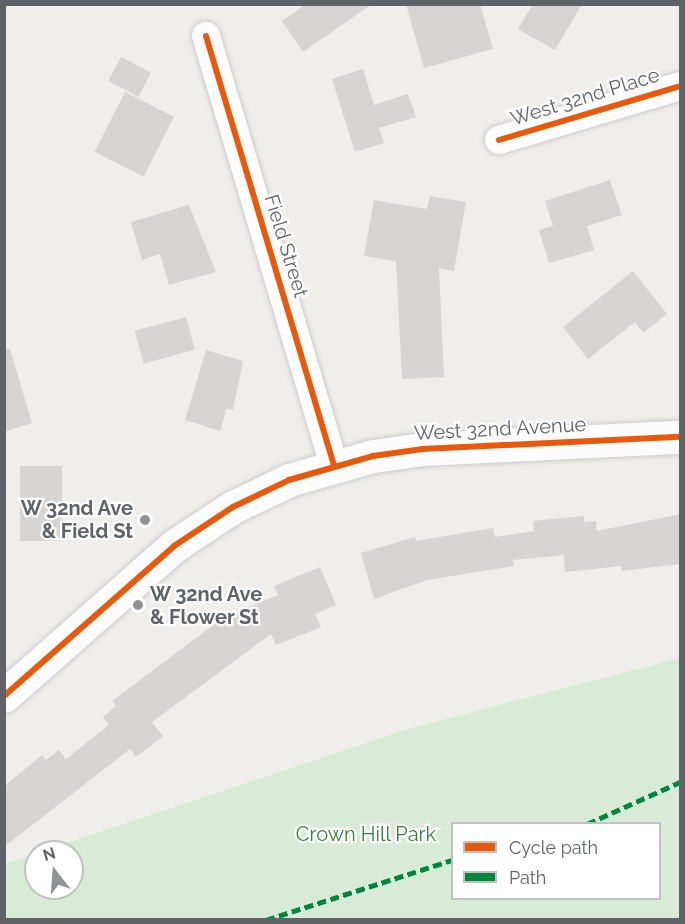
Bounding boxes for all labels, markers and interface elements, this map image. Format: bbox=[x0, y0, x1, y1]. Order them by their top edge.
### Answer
street label: West 32nd Place bbox=[508, 63, 662, 131]
street label: Field Street bbox=[259, 192, 313, 300]
street label: West 32nd Avenue bbox=[413, 412, 587, 446]
place label: W 32nd Ave & Field St bbox=[20, 496, 133, 543]
marker: W 32nd Ave & Field St bbox=[138, 513, 152, 527]
place label: W 32nd Ave & Flower St bbox=[150, 582, 263, 629]
marker: W 32nd Ave & Flower St bbox=[131, 598, 145, 612]
park label: Crown Hill Park bbox=[296, 822, 436, 846]
legend bbox=[451, 822, 661, 900]
text: Cycle path bbox=[509, 837, 598, 858]
north arrow bbox=[24, 840, 84, 900]
text: N bbox=[41, 843, 58, 865]
text: Path bbox=[509, 867, 546, 888]

